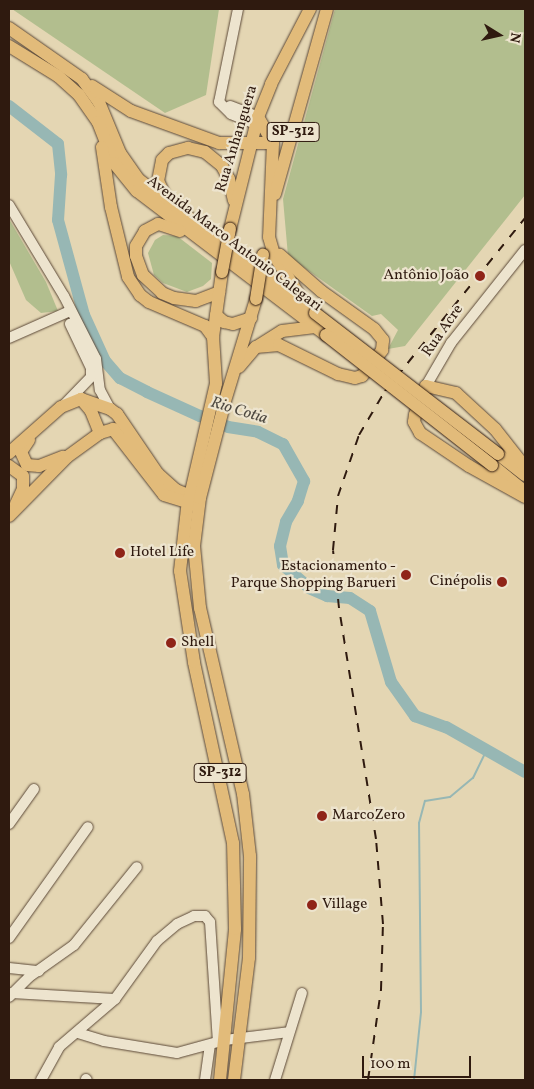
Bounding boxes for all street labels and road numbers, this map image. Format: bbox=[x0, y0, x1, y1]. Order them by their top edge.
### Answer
street label: Rua Anhanguera bbox=[212, 83, 262, 195]
road number: SP-312 bbox=[266, 120, 320, 144]
street label: Avenida Marco Antonio Calegari bbox=[143, 172, 325, 316]
street label: Rua Acre bbox=[419, 301, 467, 361]
road number: SP-312 bbox=[192, 761, 248, 784]

